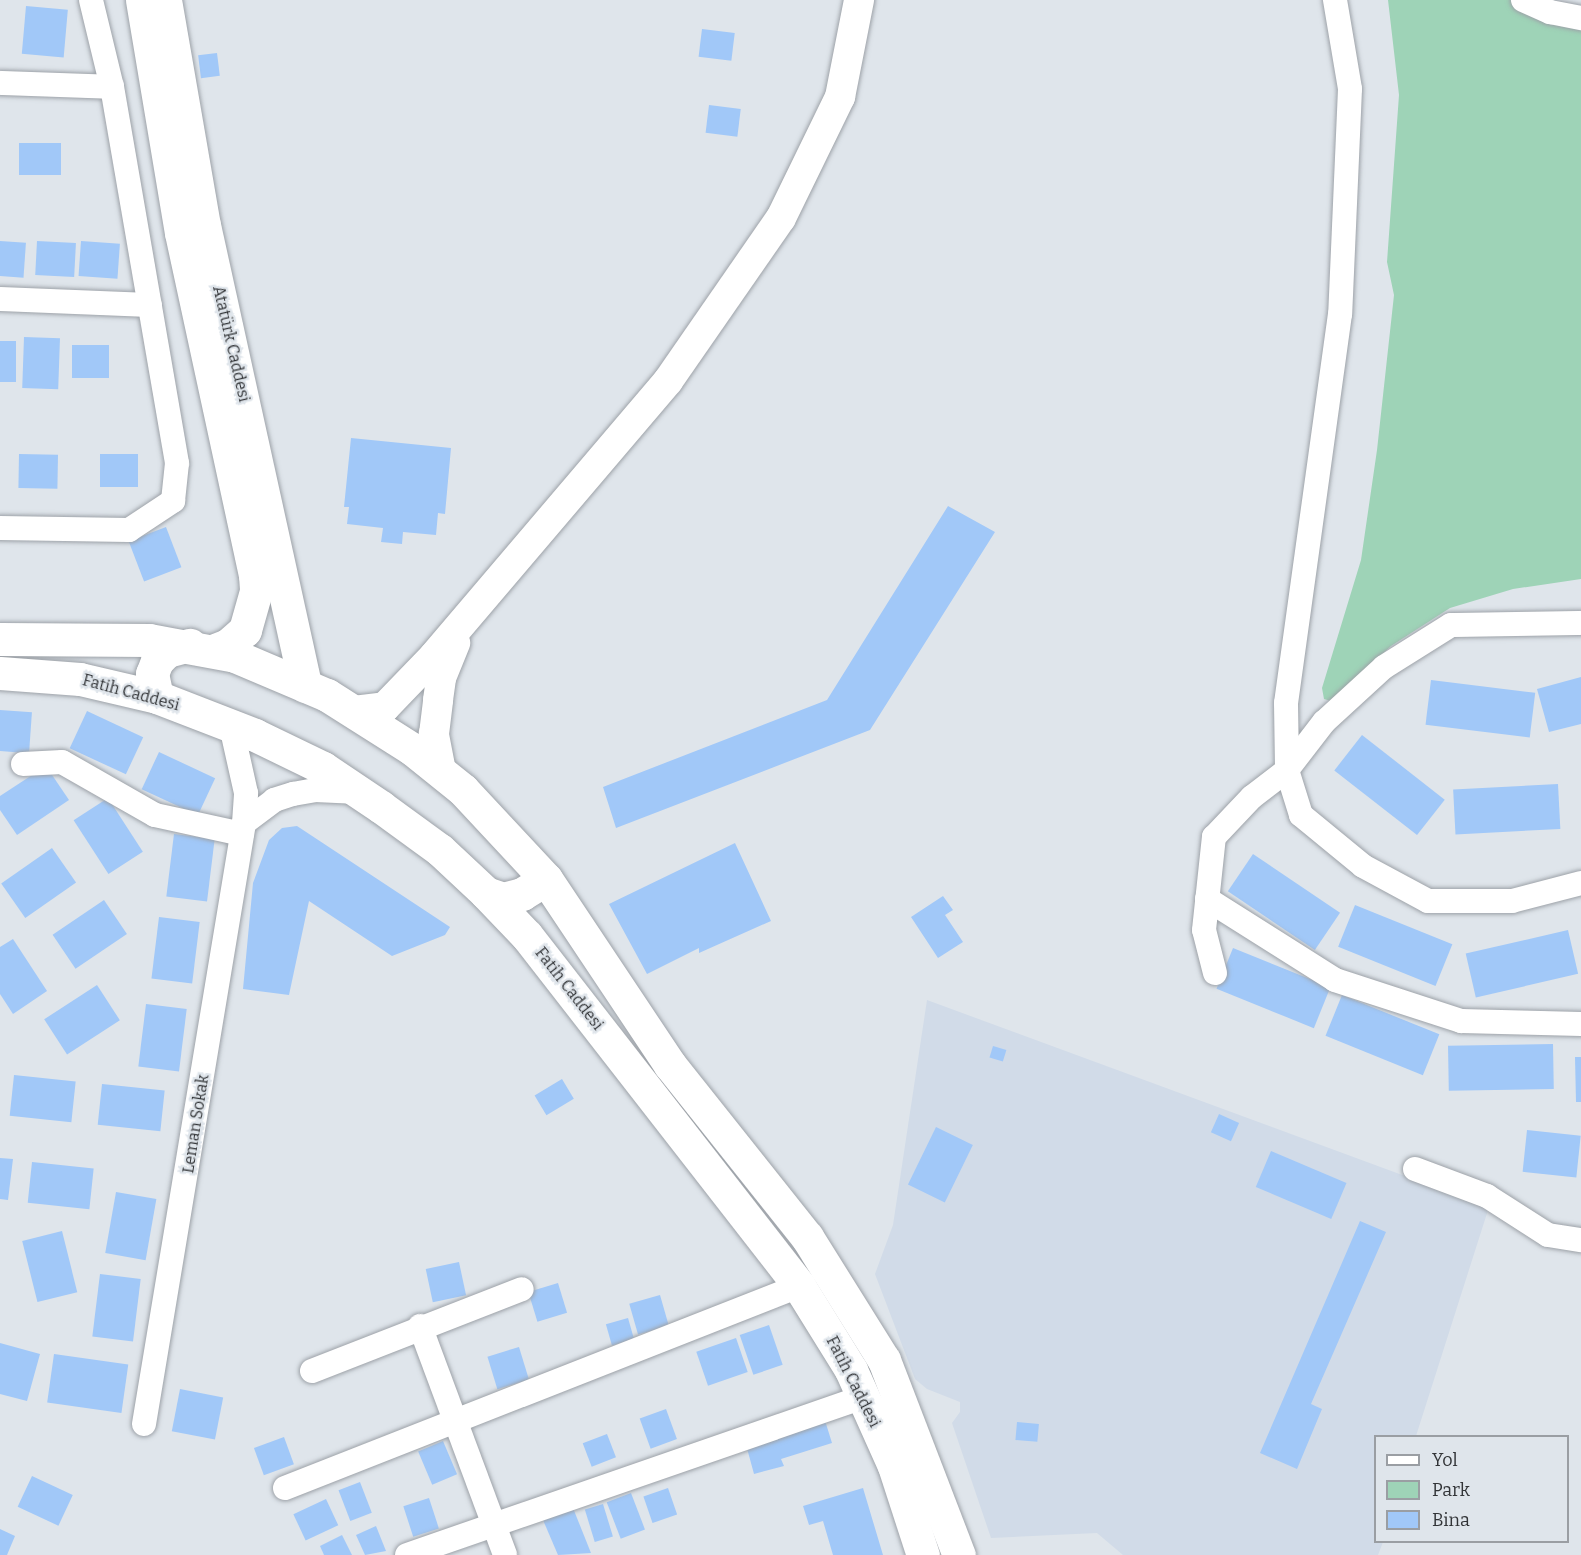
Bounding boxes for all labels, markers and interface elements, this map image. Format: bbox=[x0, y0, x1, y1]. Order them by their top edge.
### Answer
street label: Atatürk Caddesi bbox=[208, 284, 254, 404]
street label: Fatih Caddesi bbox=[80, 671, 182, 715]
street label: Fatih Caddesi bbox=[531, 944, 607, 1034]
street label: Leman Sokak bbox=[179, 1073, 213, 1175]
street label: Fatih Caddesi bbox=[822, 1333, 884, 1431]
legend bbox=[1374, 1435, 1569, 1543]
text: Yol bbox=[1432, 1449, 1458, 1471]
text: Park bbox=[1432, 1479, 1470, 1501]
text: Bina bbox=[1432, 1509, 1470, 1531]

